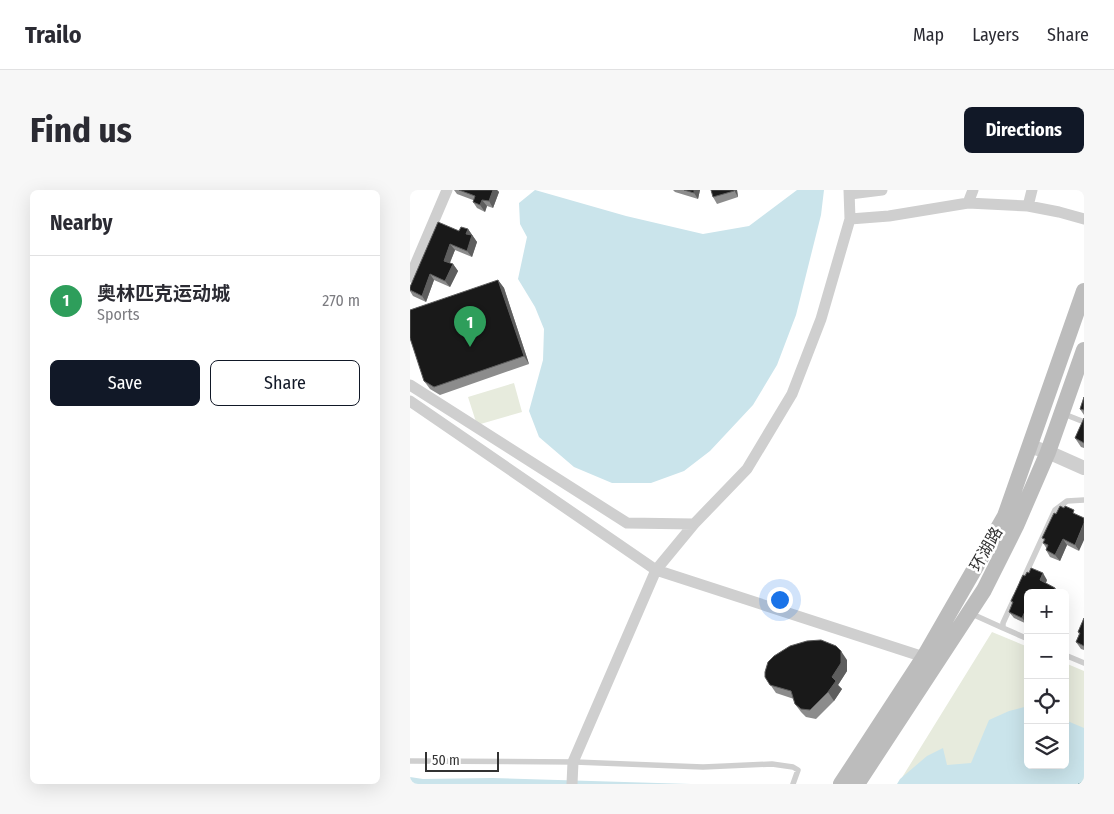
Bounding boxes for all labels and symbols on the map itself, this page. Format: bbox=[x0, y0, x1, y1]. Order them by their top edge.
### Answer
pin: 1 bbox=[454, 306, 486, 347]
street label: 环湖路 bbox=[966, 523, 1006, 575]
your location bbox=[767, 587, 793, 613]
scale bar bbox=[425, 749, 499, 772]

